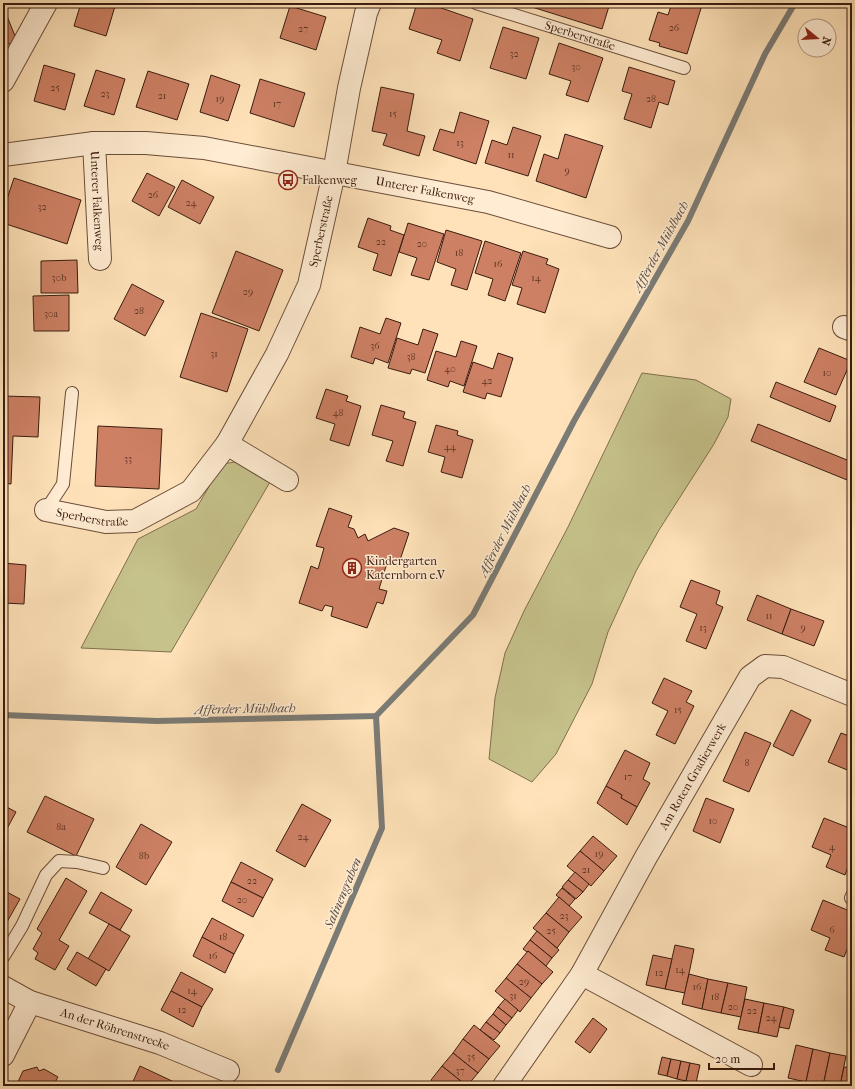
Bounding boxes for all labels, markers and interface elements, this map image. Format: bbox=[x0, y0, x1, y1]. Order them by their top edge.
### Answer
street label: Sperberstraße bbox=[543, 18, 617, 53]
north arrow bbox=[797, 18, 837, 58]
house number: 26 bbox=[669, 22, 680, 34]
house number: 27 bbox=[298, 23, 308, 35]
text: N bbox=[818, 35, 834, 48]
house number: 32 bbox=[509, 48, 519, 60]
house number: 30 bbox=[571, 61, 581, 73]
house number: 25 bbox=[50, 82, 60, 94]
house number: 23 bbox=[100, 88, 110, 100]
house number: 21 bbox=[158, 90, 166, 102]
house number: 19 bbox=[216, 93, 224, 105]
house number: 28 bbox=[646, 93, 656, 105]
house number: 17 bbox=[273, 98, 281, 110]
house number: 15 bbox=[389, 108, 397, 120]
house number: 13 bbox=[456, 137, 464, 149]
house number: 11 bbox=[507, 149, 515, 161]
street label: Unterer Falkenweg bbox=[87, 151, 107, 252]
house number: 9 bbox=[564, 165, 570, 177]
bus stop icon: Falkenweg bbox=[277, 169, 299, 191]
place label: Falkenweg bbox=[302, 173, 358, 187]
street label: Unterer Falkenweg bbox=[375, 174, 476, 206]
house number: 26 bbox=[148, 189, 159, 201]
street label: Sperberstraße bbox=[306, 194, 336, 268]
house number: 24 bbox=[185, 197, 198, 209]
water label: Afferder Mühlbach bbox=[628, 198, 692, 296]
house number: 32 bbox=[37, 201, 47, 213]
house number: 22 bbox=[376, 236, 386, 248]
house number: 20 bbox=[417, 238, 427, 250]
house number: 18 bbox=[455, 247, 463, 259]
house number: 16 bbox=[494, 258, 503, 270]
house number: 30b bbox=[52, 272, 66, 284]
house number: 14 bbox=[531, 272, 542, 284]
house number: 29 bbox=[243, 286, 253, 298]
house number: 28 bbox=[134, 305, 144, 317]
house number: 30a bbox=[44, 308, 58, 320]
house number: 36 bbox=[370, 340, 380, 352]
house number: 31 bbox=[210, 348, 218, 360]
house number: 38 bbox=[406, 351, 416, 363]
house number: 40 bbox=[444, 363, 456, 375]
house number: 10 bbox=[822, 367, 832, 379]
house number: 42 bbox=[481, 375, 493, 387]
house number: 48 bbox=[333, 407, 343, 419]
house number: 44 bbox=[444, 441, 457, 453]
house number: 33 bbox=[124, 453, 132, 465]
water label: Afferder Mühlbach bbox=[474, 481, 534, 581]
street label: Sperberstraße bbox=[55, 505, 129, 529]
place label: Kindergarten Katernborn e.V bbox=[366, 554, 446, 582]
building icon: Kindergarten Katernborn e.V bbox=[341, 557, 363, 579]
house number: 11 bbox=[765, 610, 773, 622]
house number: 13 bbox=[699, 622, 707, 634]
house number: 9 bbox=[800, 622, 806, 634]
water label: Afferder Mühlbach bbox=[192, 700, 296, 717]
house number: 15 bbox=[674, 704, 682, 716]
street label: Am Roten Gradierwerk bbox=[656, 720, 729, 833]
house number: 8 bbox=[744, 757, 750, 769]
house number: 17 bbox=[624, 771, 632, 783]
house number: 10 bbox=[708, 815, 718, 827]
house number: 8a bbox=[56, 821, 66, 833]
house number: 24 bbox=[297, 831, 310, 843]
house number: 4 bbox=[829, 841, 836, 853]
house number: 19 bbox=[595, 848, 603, 860]
house number: 8b bbox=[139, 850, 149, 862]
water label: Salinengraben bbox=[320, 855, 364, 932]
house number: 21 bbox=[582, 864, 590, 876]
house number: 22 bbox=[247, 875, 257, 887]
house number: 20 bbox=[237, 894, 247, 906]
house number: 23 bbox=[559, 910, 569, 922]
house number: 6 bbox=[829, 924, 835, 936]
house number: 25 bbox=[546, 925, 556, 937]
house number: 18 bbox=[219, 931, 227, 943]
house number: 16 bbox=[209, 950, 218, 962]
house number: 14 bbox=[675, 964, 686, 976]
house number: 12 bbox=[655, 967, 663, 979]
house number: 29 bbox=[519, 976, 529, 988]
house number: 16 bbox=[693, 981, 702, 993]
house number: 14 bbox=[187, 985, 198, 997]
house number: 31 bbox=[509, 990, 517, 1002]
house number: 18 bbox=[711, 991, 719, 1003]
house number: 20 bbox=[728, 1001, 738, 1013]
house number: 12 bbox=[178, 1004, 186, 1016]
street label: An der Röhrenstrecke bbox=[58, 1005, 172, 1053]
house number: 22 bbox=[747, 1005, 757, 1017]
house number: 24 bbox=[765, 1012, 778, 1024]
scale bar bbox=[709, 1045, 774, 1071]
house number: 35 bbox=[467, 1051, 475, 1063]
text: 20 m bbox=[715, 1052, 740, 1066]
house number: 37 bbox=[456, 1065, 465, 1077]

